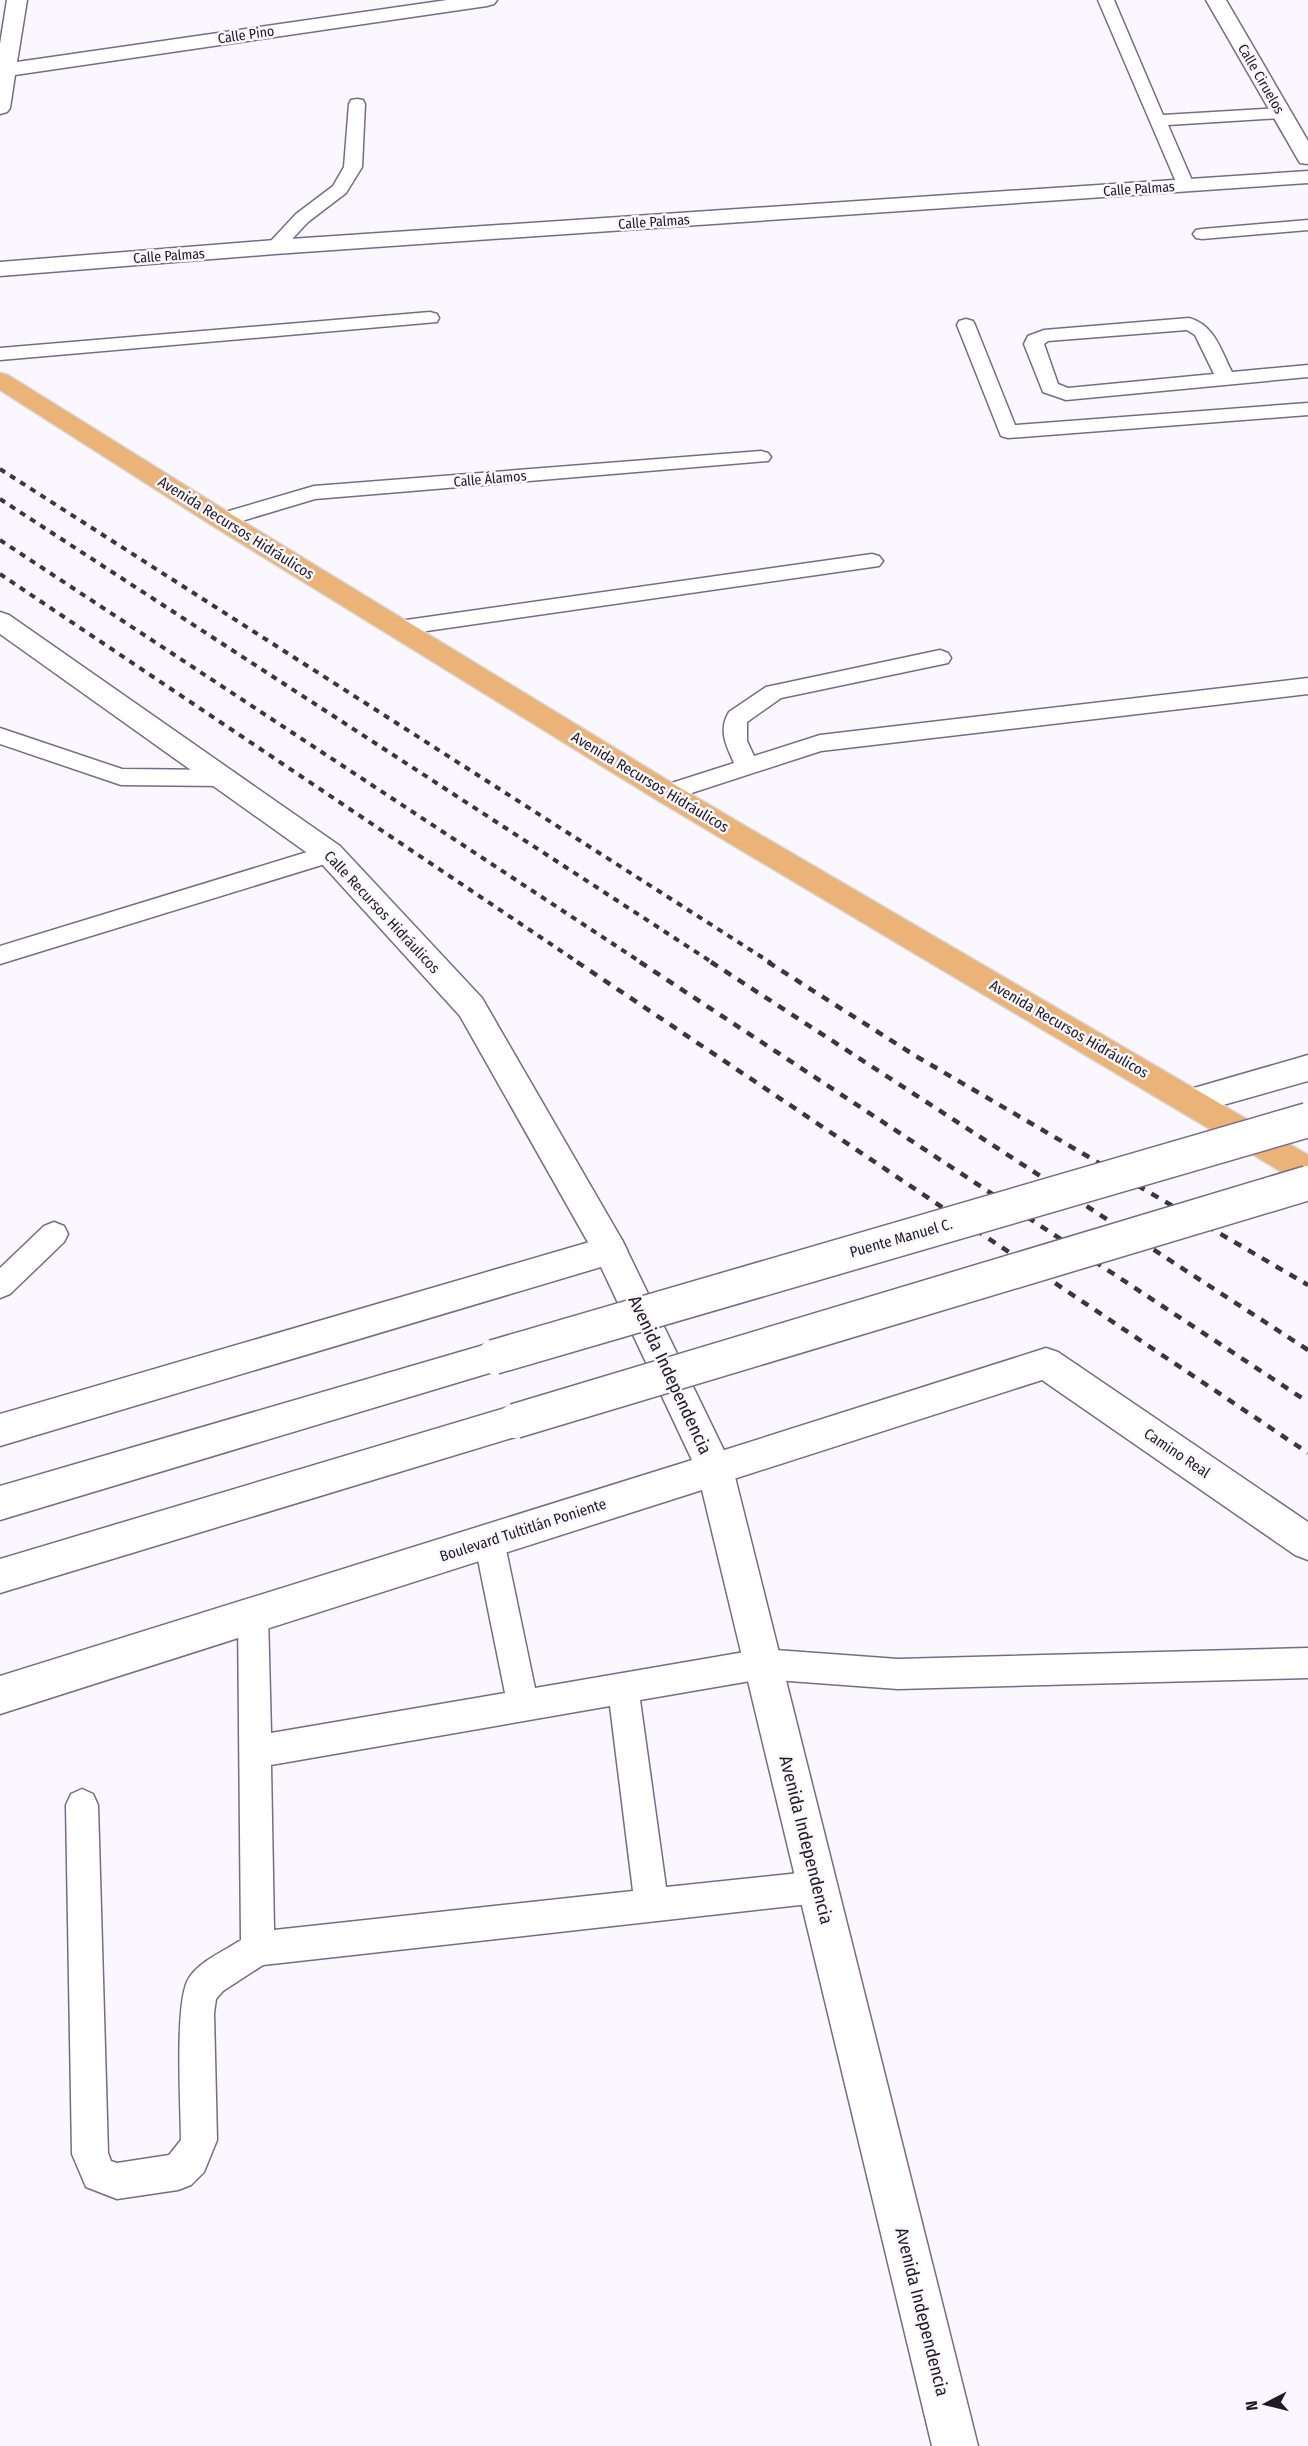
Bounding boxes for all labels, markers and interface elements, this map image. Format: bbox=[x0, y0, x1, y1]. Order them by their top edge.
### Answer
street label: Calle Pino bbox=[217, 23, 275, 47]
street label: Calle Ciruelos bbox=[1234, 41, 1288, 117]
street label: Calle Palmas bbox=[1103, 178, 1175, 200]
street label: Calle Palmas bbox=[618, 211, 690, 233]
street label: Calle Palmas bbox=[133, 245, 205, 267]
street label: Calle Álamos bbox=[453, 466, 527, 491]
street label: Avenida Recursos Hidráulicos bbox=[155, 473, 317, 583]
street label: Avenida Recursos Hidráulicos bbox=[568, 728, 732, 836]
street label: Calle Recursos Hidráulicos bbox=[320, 847, 444, 977]
street label: Avenida Recursos Hidráulicos bbox=[986, 976, 1152, 1082]
street label: Puente Manuel C. bbox=[848, 1215, 954, 1261]
street label: Avenida Independencia bbox=[624, 1292, 717, 1458]
street label: Camino Real bbox=[1141, 1424, 1214, 1482]
street label: Boulevard Tultitlán Poniente bbox=[437, 1495, 609, 1565]
street label: Avenida Independencia bbox=[774, 1753, 838, 1927]
street label: Avenida Independencia bbox=[890, 2225, 954, 2399]
north arrow bbox=[1236, 2374, 1296, 2434]
text: N bbox=[1242, 2400, 1262, 2412]

